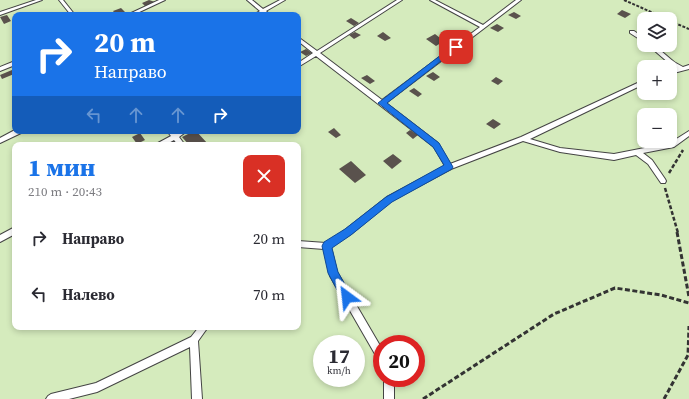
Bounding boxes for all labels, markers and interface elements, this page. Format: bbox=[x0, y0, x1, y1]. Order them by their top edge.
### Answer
map controls bbox=[637, 12, 677, 148]
button: layers bbox=[637, 12, 677, 52]
text: 20 m bbox=[94, 23, 156, 61]
icon: right bbox=[28, 28, 80, 80]
pin bbox=[439, 30, 473, 64]
icon: arrive bbox=[445, 36, 467, 58]
text: Направо bbox=[94, 59, 167, 84]
button: + bbox=[637, 60, 677, 100]
icon: left bbox=[83, 104, 105, 126]
icon: ahead bbox=[125, 104, 147, 126]
icon: ahead bbox=[167, 104, 189, 126]
icon: right bbox=[209, 104, 231, 126]
button: − bbox=[637, 108, 677, 148]
text: 1 мин bbox=[28, 151, 95, 184]
button: close bbox=[243, 155, 285, 197]
text: 210 m · 20:43 bbox=[28, 183, 102, 200]
icon: right bbox=[28, 227, 50, 249]
text: Направо bbox=[62, 228, 124, 249]
text: 20 m bbox=[253, 228, 285, 249]
position arrow bbox=[326, 276, 368, 318]
icon: left bbox=[28, 283, 50, 305]
text: Налево bbox=[62, 284, 115, 305]
text: 70 m bbox=[253, 284, 285, 305]
speed limit sign: 20 bbox=[373, 335, 425, 387]
text: 17 bbox=[328, 342, 350, 370]
text: km/h bbox=[327, 364, 351, 377]

